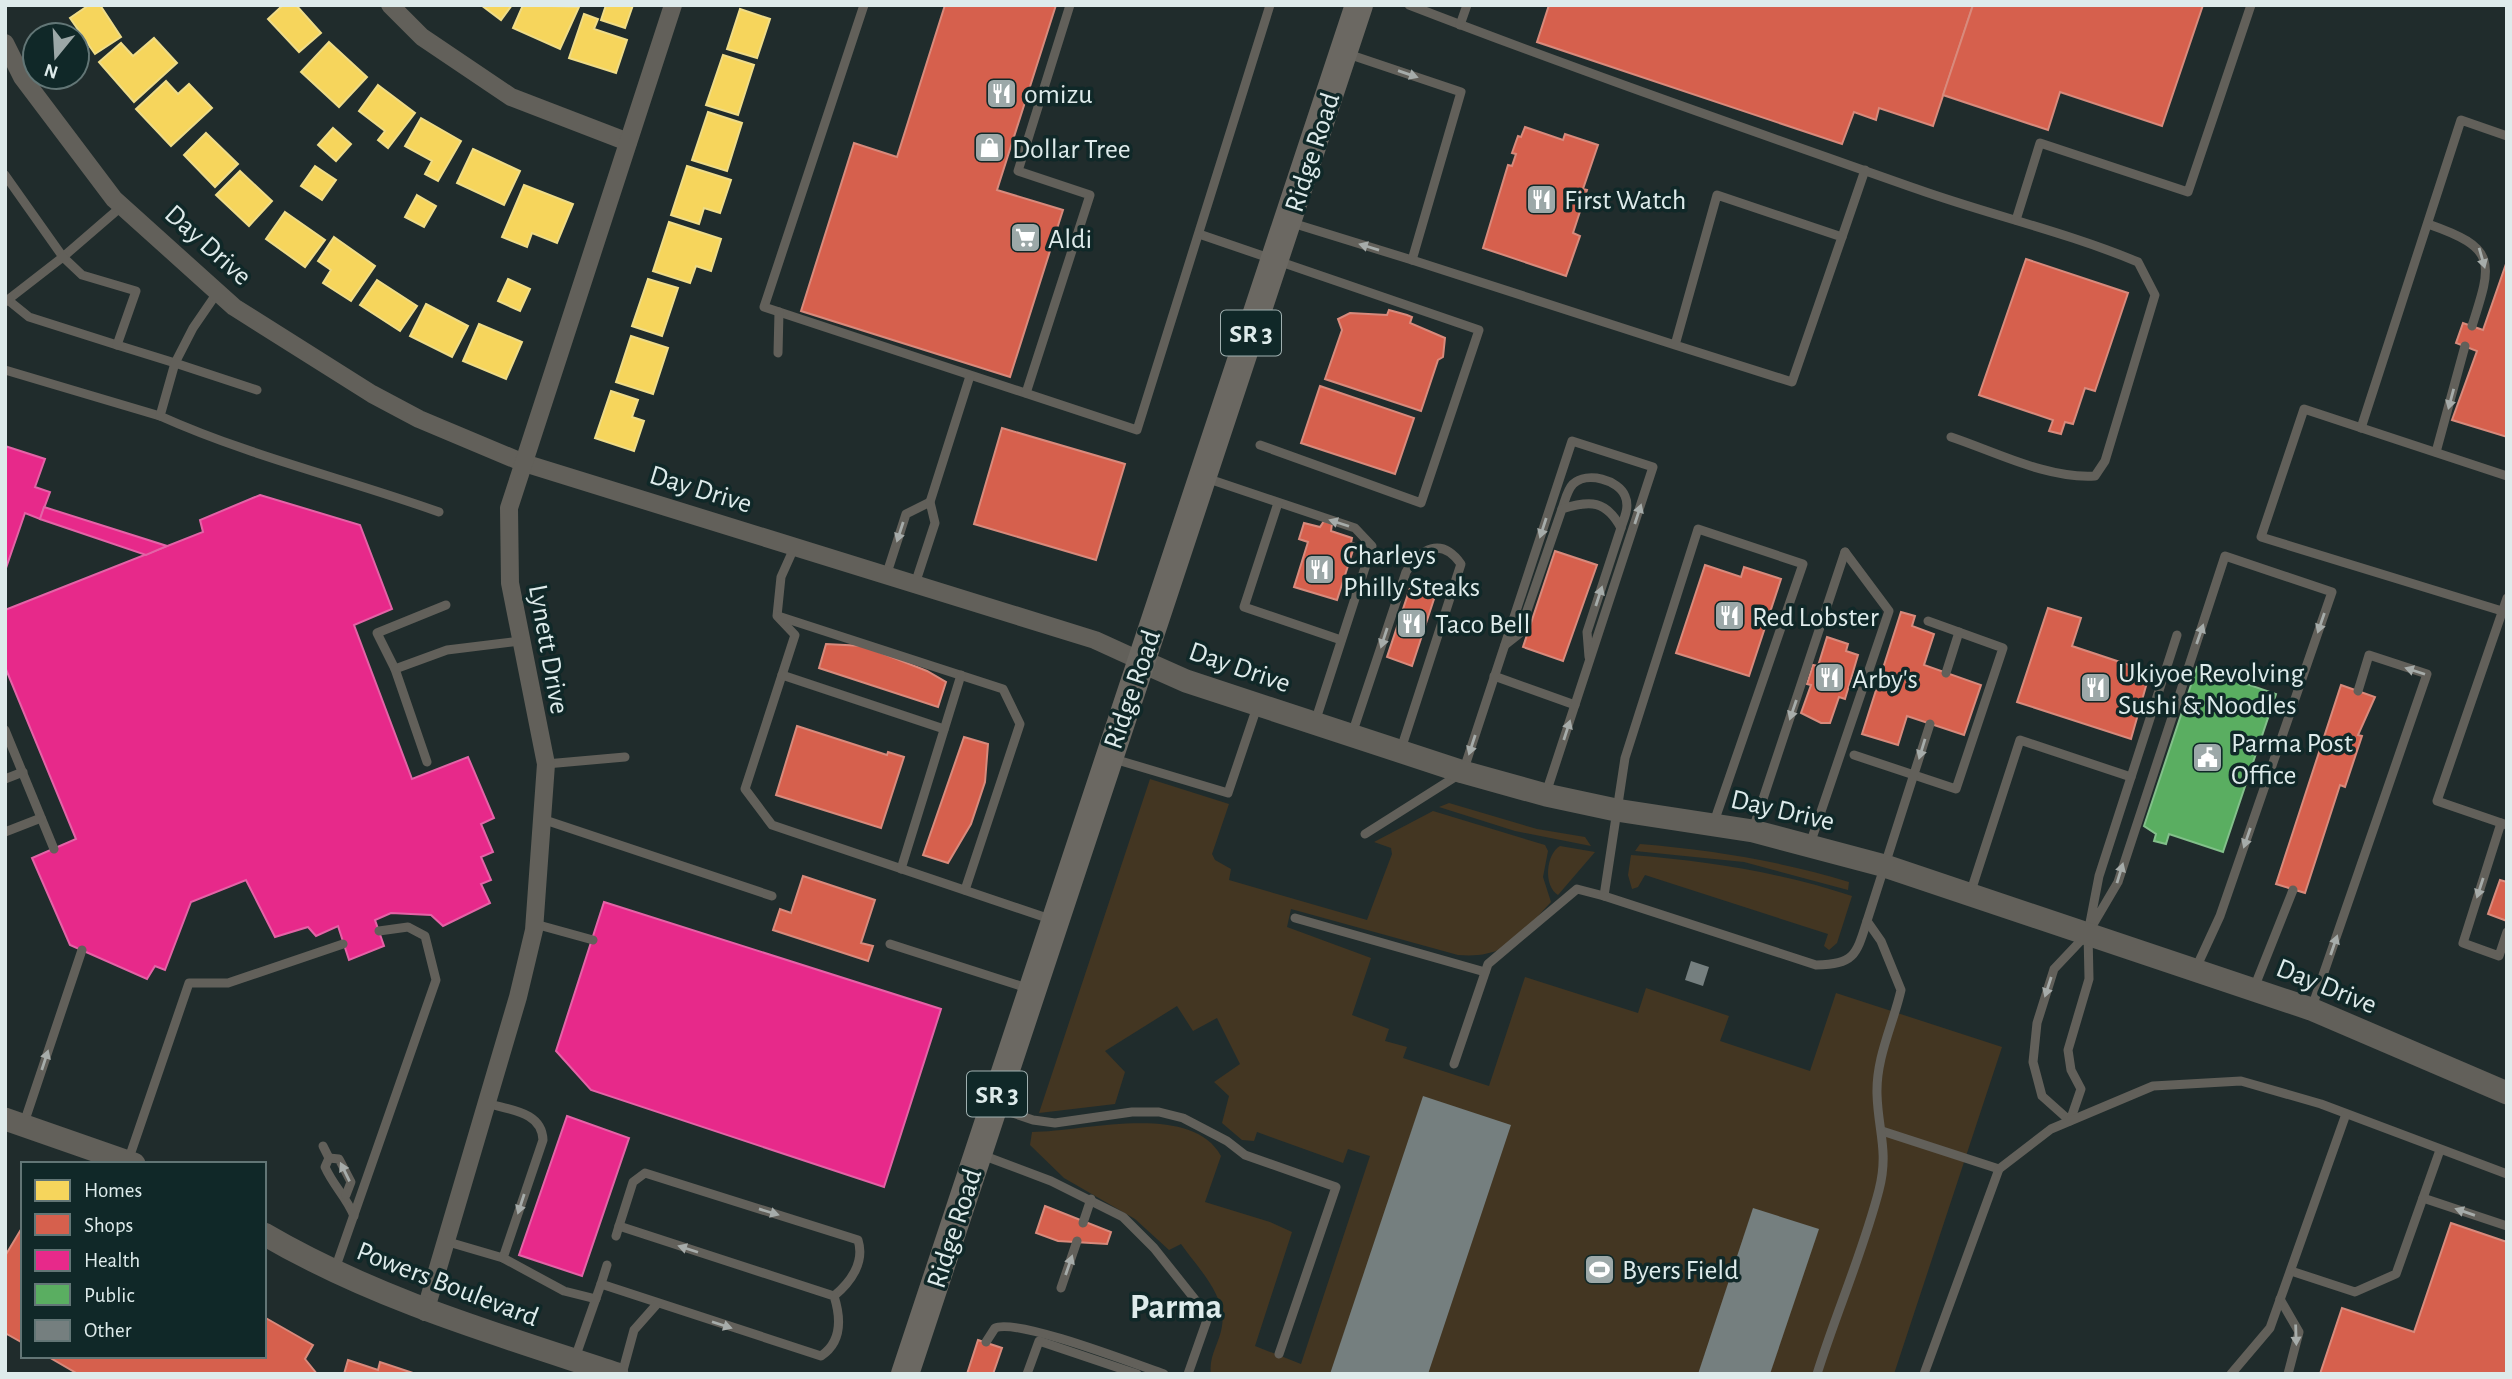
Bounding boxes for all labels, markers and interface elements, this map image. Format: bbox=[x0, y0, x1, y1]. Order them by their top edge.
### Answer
north arrow bbox=[21, 21, 91, 91]
text: N bbox=[42, 60, 60, 82]
one-way arrow bbox=[1398, 69, 1419, 80]
restaurant icon: omizu bbox=[984, 76, 1018, 110]
place label: omizu bbox=[1024, 81, 1092, 109]
street label: Ridge Road bbox=[1280, 89, 1345, 216]
shop icon: Dollar Tree bbox=[972, 131, 1006, 165]
place label: Dollar Tree bbox=[1012, 136, 1131, 164]
restaurant icon: First Watch bbox=[1524, 182, 1558, 216]
place label: First Watch bbox=[1564, 187, 1686, 215]
street label: Day Drive bbox=[159, 200, 256, 291]
supermarket icon: Aldi bbox=[1008, 221, 1042, 255]
place label: Aldi bbox=[1048, 226, 1092, 254]
one-way arrow bbox=[1358, 241, 1379, 252]
one-way arrow bbox=[2477, 248, 2488, 270]
road number: SR 3 bbox=[1221, 310, 1281, 356]
one-way arrow bbox=[2445, 388, 2456, 410]
street label: Day Drive bbox=[646, 461, 755, 519]
one-way arrow bbox=[1633, 504, 1644, 525]
one-way arrow bbox=[1328, 517, 1349, 527]
one-way arrow bbox=[1537, 518, 1548, 539]
one-way arrow bbox=[895, 522, 905, 543]
place label: Charleys Philly Steaks bbox=[1343, 542, 1480, 602]
restaurant icon: Charleys Philly Steaks bbox=[1303, 553, 1337, 587]
street label: Lynett Drive bbox=[523, 582, 573, 716]
one-way arrow bbox=[1594, 585, 1605, 606]
restaurant icon: Red Lobster bbox=[1712, 599, 1746, 633]
place label: Red Lobster bbox=[1752, 604, 1879, 632]
restaurant icon: Taco Bell bbox=[1395, 606, 1429, 640]
place label: Taco Bell bbox=[1435, 611, 1530, 639]
one-way arrow bbox=[2315, 612, 2326, 633]
one-way arrow bbox=[2195, 624, 2206, 645]
street label: Ridge Road bbox=[1100, 627, 1166, 753]
one-way arrow bbox=[1378, 628, 1389, 649]
street label: Day Drive bbox=[1185, 637, 1294, 698]
place label: Ukiyoe Revolving Sushi & Noodles bbox=[2118, 660, 2304, 720]
restaurant icon: Arby's bbox=[1812, 661, 1846, 695]
one-way arrow bbox=[2404, 665, 2425, 675]
place label: Arby's bbox=[1852, 666, 1918, 694]
restaurant icon: Ukiyoe Revolving Sushi & Noodles bbox=[2078, 671, 2112, 705]
one-way arrow bbox=[1787, 699, 1798, 720]
one-way arrow bbox=[1562, 720, 1573, 741]
place label: Parma Post Office bbox=[2231, 730, 2353, 790]
one-way arrow bbox=[1466, 734, 1477, 755]
one-way arrow bbox=[1917, 739, 1927, 760]
public building icon: Parma Post Office bbox=[2191, 741, 2225, 775]
street label: Day Drive bbox=[1728, 785, 1837, 836]
one-way arrow bbox=[2241, 828, 2252, 849]
one-way arrow bbox=[2115, 863, 2125, 884]
one-way arrow bbox=[2475, 877, 2485, 898]
one-way arrow bbox=[2329, 934, 2340, 955]
street label: Day Drive bbox=[2272, 954, 2380, 1020]
one-way arrow bbox=[2043, 977, 2053, 998]
one-way arrow bbox=[40, 1049, 50, 1070]
road number: SR 3 bbox=[967, 1072, 1027, 1116]
legend bbox=[21, 1162, 266, 1358]
one-way arrow bbox=[339, 1162, 351, 1183]
street label: Ridge Road bbox=[922, 1165, 987, 1292]
text: Homes bbox=[84, 1180, 142, 1201]
one-way arrow bbox=[515, 1194, 526, 1215]
one-way arrow bbox=[2454, 1206, 2475, 1217]
one-way arrow bbox=[758, 1207, 779, 1218]
text: Shops bbox=[84, 1215, 133, 1236]
street label: Powers Boulevard bbox=[352, 1237, 542, 1332]
one-way arrow bbox=[678, 1243, 699, 1253]
text: Health bbox=[84, 1250, 140, 1271]
sports icon: Byers Field bbox=[1582, 1252, 1616, 1286]
one-way arrow bbox=[1064, 1254, 1075, 1275]
place label: Byers Field bbox=[1622, 1257, 1739, 1285]
text: Public bbox=[84, 1285, 134, 1306]
district label: Parma bbox=[1130, 1290, 1222, 1325]
text: Other bbox=[84, 1320, 132, 1341]
one-way arrow bbox=[712, 1320, 733, 1331]
one-way arrow bbox=[2291, 1324, 2302, 1346]

